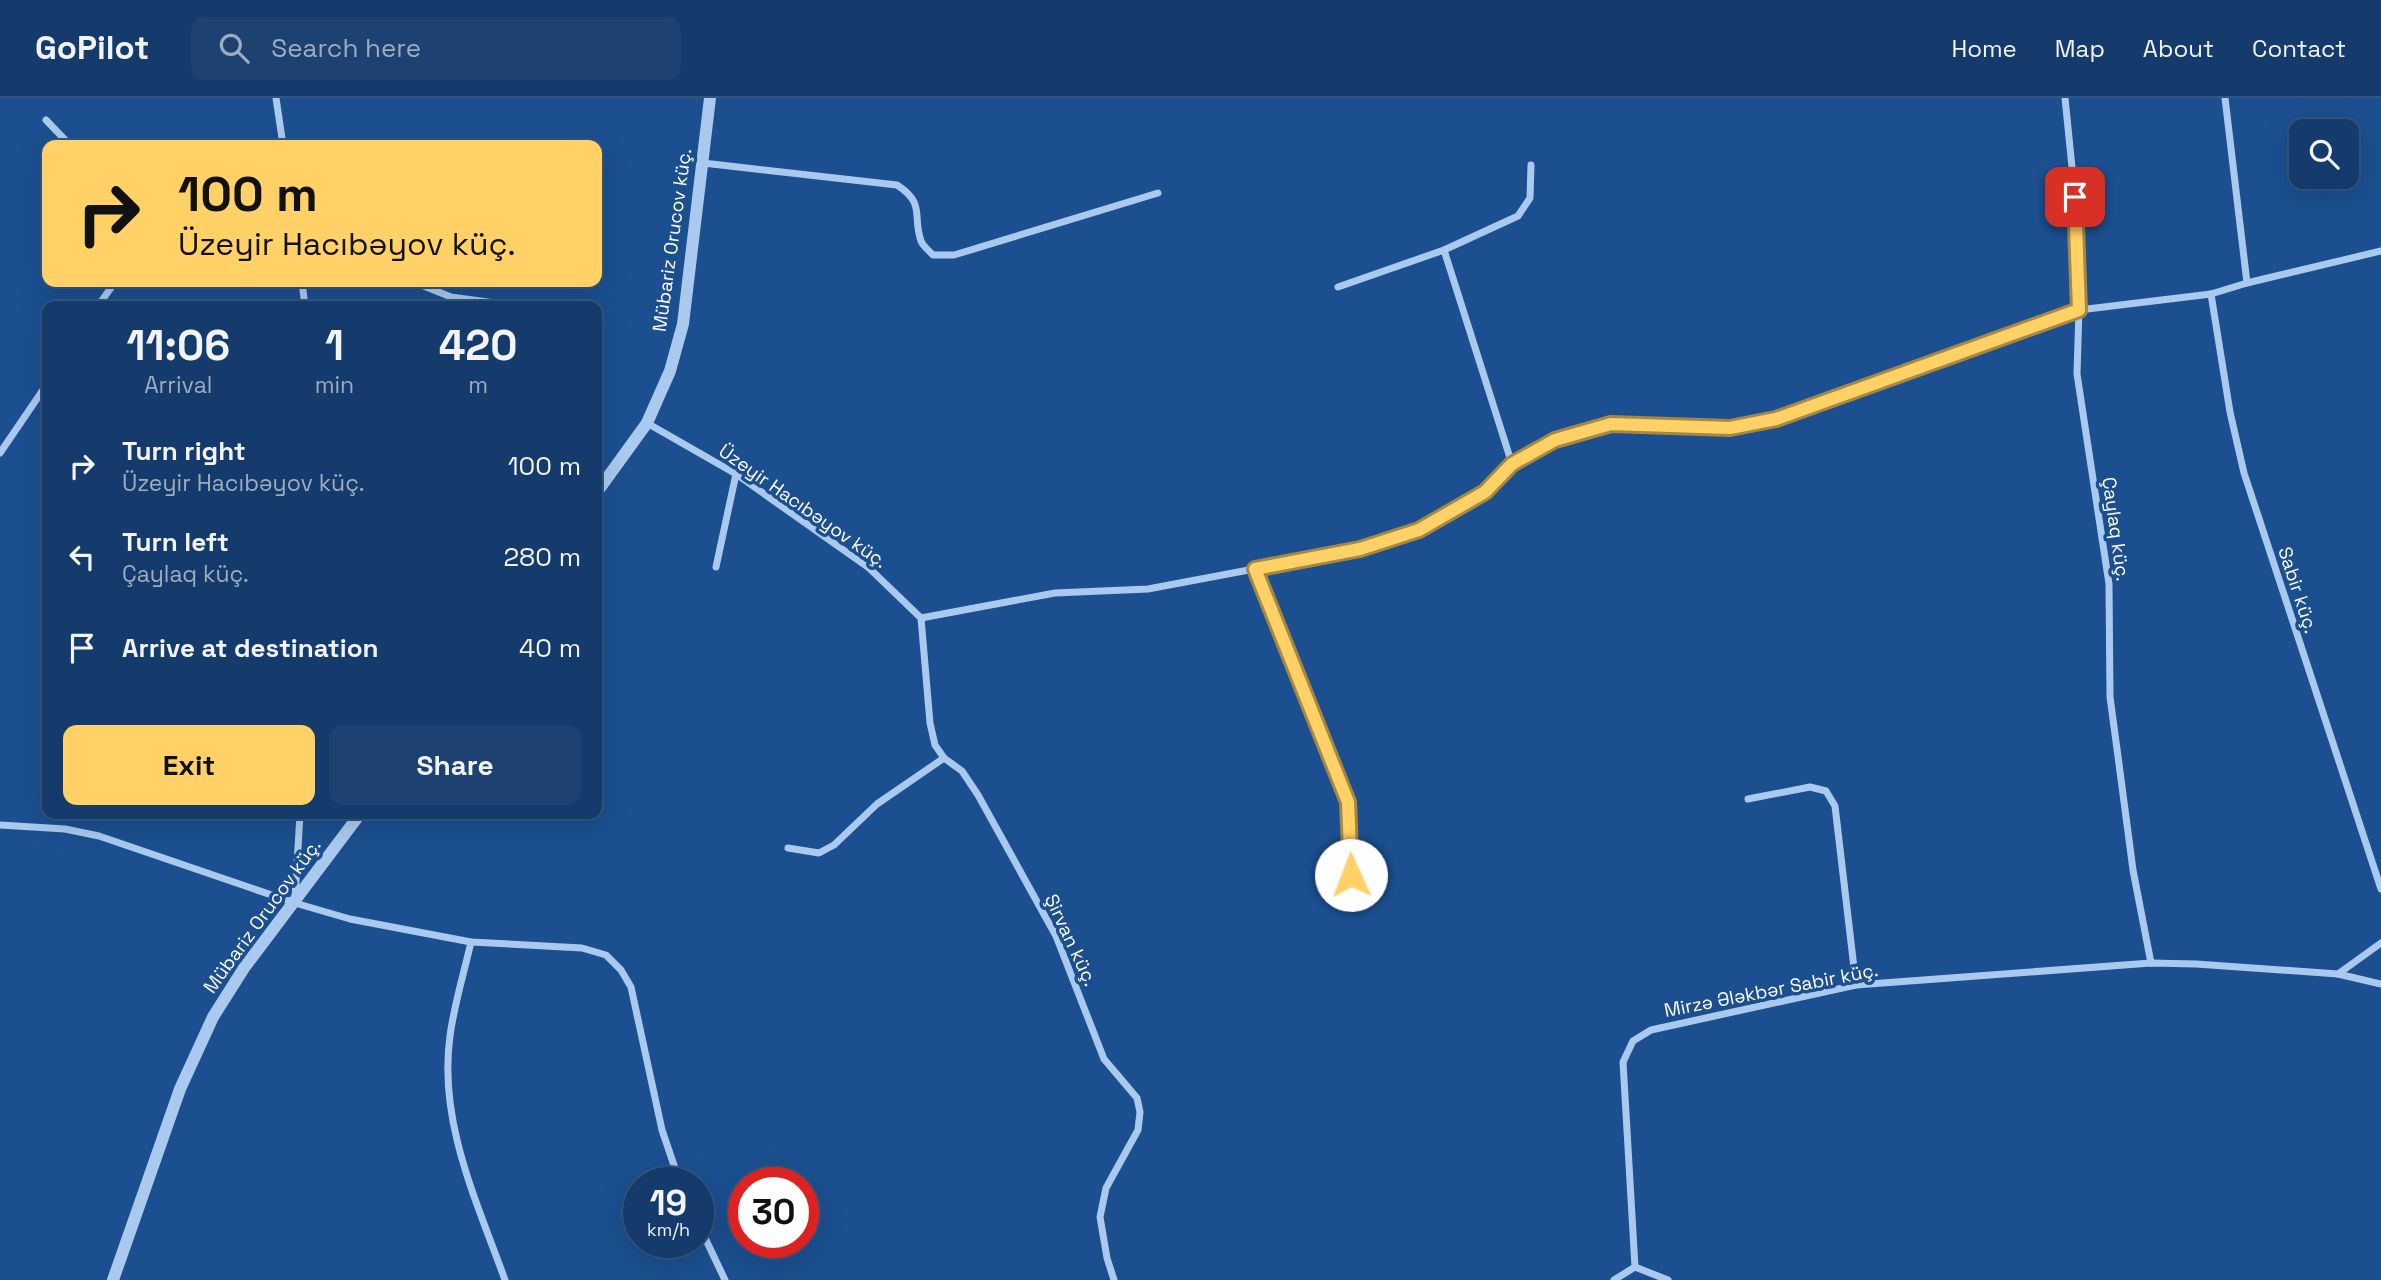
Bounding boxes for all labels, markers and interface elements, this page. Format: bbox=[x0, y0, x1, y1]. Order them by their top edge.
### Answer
search box bbox=[191, 17, 681, 80]
text: GoPilot bbox=[35, 27, 149, 69]
icon: search bbox=[215, 29, 253, 67]
text: Search here bbox=[271, 31, 421, 65]
text: Home bbox=[1951, 33, 2017, 64]
text: Map bbox=[2055, 33, 2105, 64]
text: About bbox=[2143, 33, 2214, 64]
text: Contact bbox=[2252, 33, 2346, 64]
map controls bbox=[2289, 119, 2359, 189]
button: search bbox=[2289, 119, 2359, 189]
street label: Mübariz Orucov küç. bbox=[647, 147, 697, 333]
text: 100 m bbox=[178, 163, 318, 225]
pin bbox=[2045, 167, 2105, 227]
icon: right bbox=[63, 168, 154, 259]
icon: arrive bbox=[2056, 178, 2094, 216]
text: Üzeyir Hacıbəyov küç. bbox=[178, 224, 515, 264]
text: 11:06 bbox=[126, 319, 230, 372]
text: 1 bbox=[325, 319, 344, 372]
text: 420 bbox=[439, 319, 518, 372]
text: Arrival bbox=[144, 370, 213, 400]
text: min bbox=[315, 370, 354, 400]
text: m bbox=[468, 370, 488, 400]
text: Turn right bbox=[122, 434, 246, 468]
street label: Üzeyir Hacıbəyov küç. bbox=[714, 438, 892, 574]
icon: right bbox=[63, 447, 101, 485]
text: 100 m bbox=[508, 449, 581, 483]
text: Üzeyir Hacıbəyov küç. bbox=[122, 468, 365, 498]
street label: Çaylaq küç. bbox=[2096, 475, 2136, 583]
text: Turn left bbox=[122, 525, 229, 559]
icon: left bbox=[63, 538, 101, 576]
text: 280 m bbox=[503, 540, 581, 574]
street label: Sabir küç. bbox=[2272, 544, 2324, 636]
text: Çaylaq küç. bbox=[122, 559, 249, 589]
icon: arrive bbox=[63, 629, 101, 667]
text: Arrive at destination bbox=[122, 631, 379, 665]
text: 40 m bbox=[519, 631, 581, 665]
button: Exit bbox=[63, 725, 315, 805]
button: Share bbox=[329, 725, 581, 805]
street label: Mübariz Orucov küç. bbox=[198, 834, 326, 998]
position arrow bbox=[1314, 838, 1388, 912]
street label: Şirvan küç. bbox=[1039, 890, 1103, 990]
street label: Mirzə Ələkbər Sabir küç. bbox=[1662, 957, 1880, 1023]
speed limit sign: 30 bbox=[728, 1167, 819, 1258]
text: 19 bbox=[650, 1181, 687, 1225]
text: km/h bbox=[647, 1218, 690, 1241]

